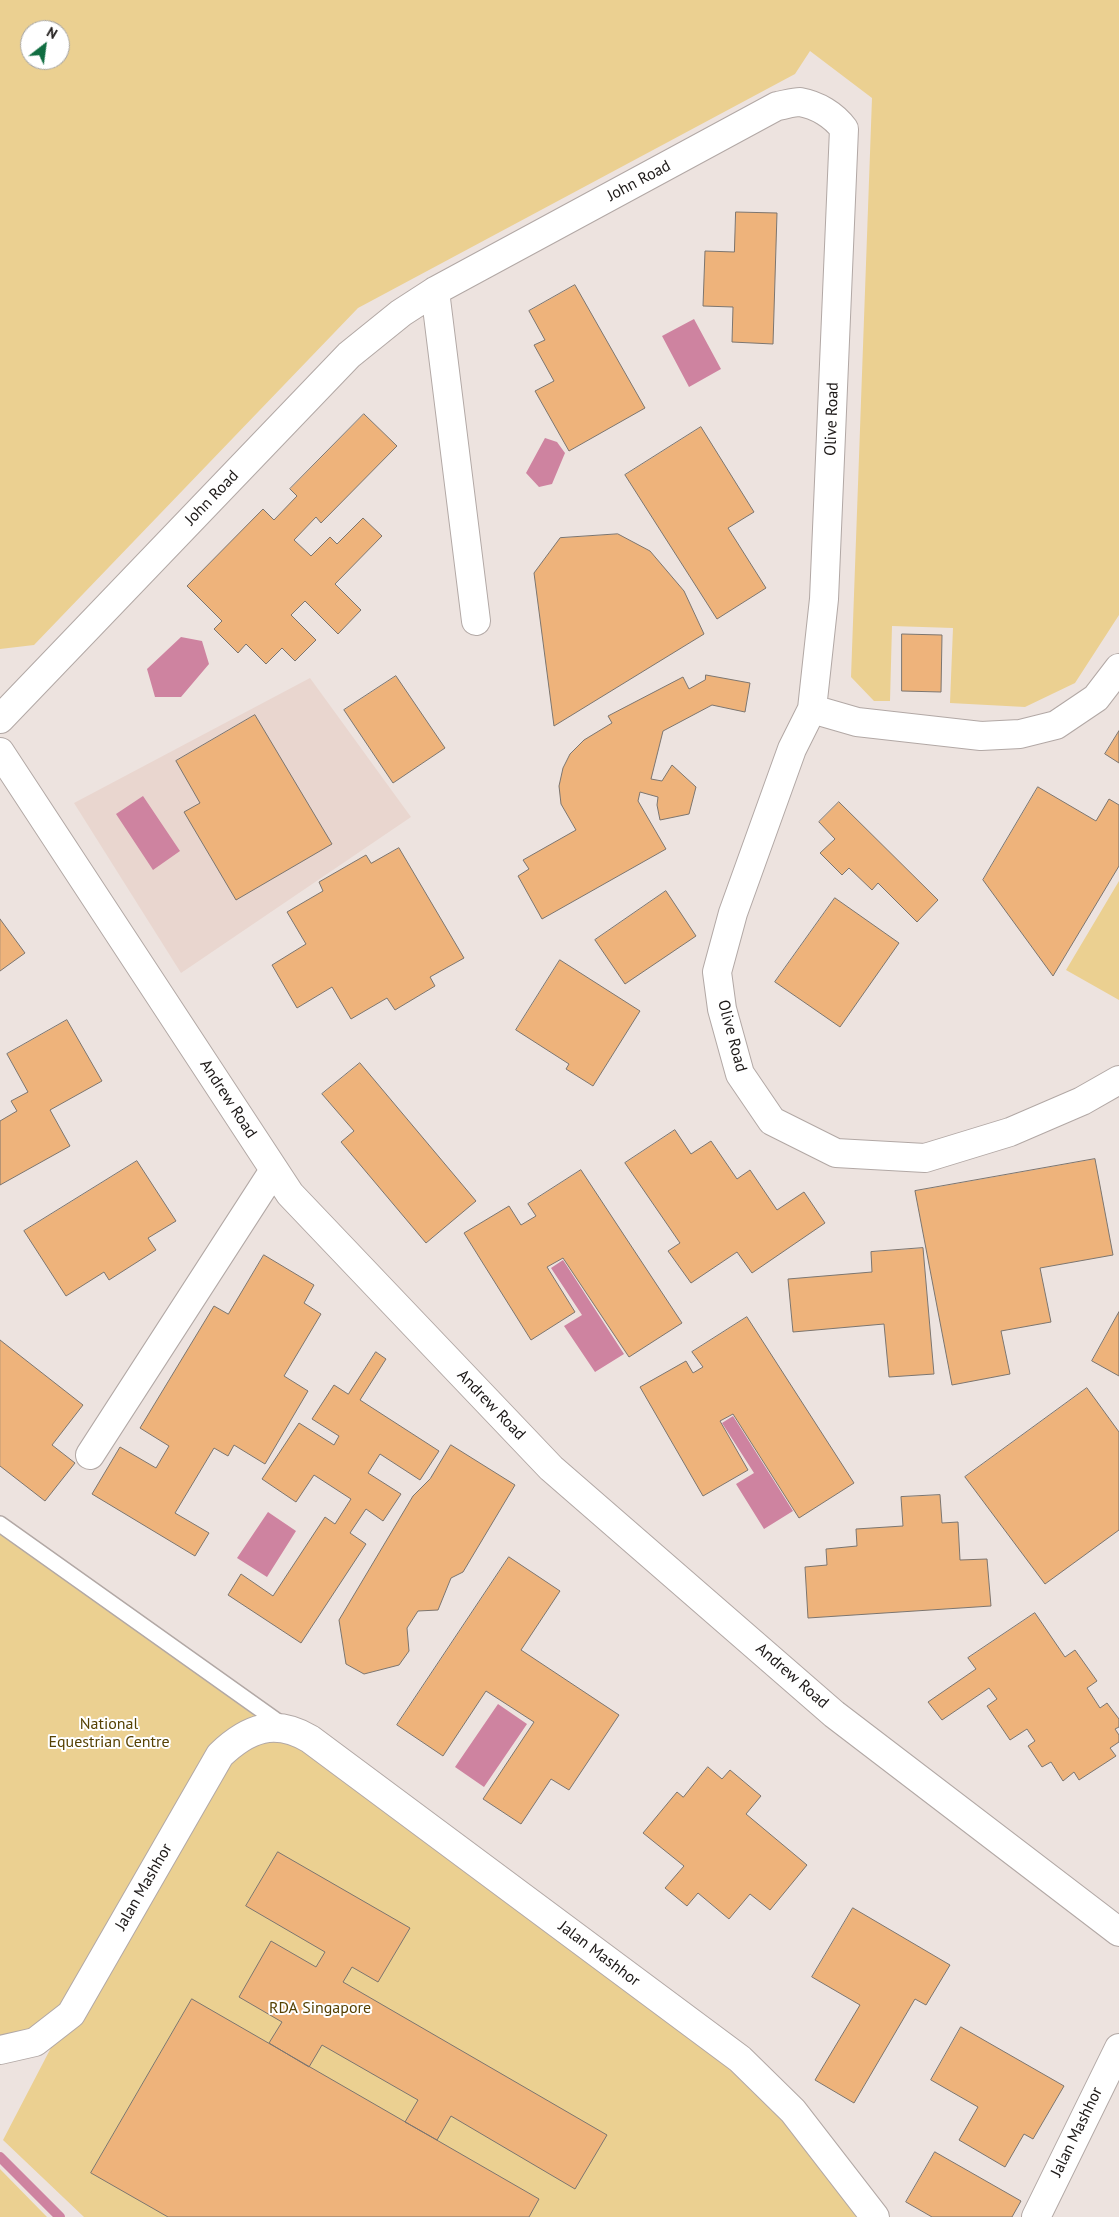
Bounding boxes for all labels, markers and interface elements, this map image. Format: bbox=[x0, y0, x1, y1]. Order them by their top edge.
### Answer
north arrow bbox=[20, 20, 70, 70]
text: N bbox=[44, 23, 60, 43]
street label: John Road bbox=[604, 156, 674, 206]
street label: Olive Road bbox=[821, 382, 843, 456]
street label: John Road bbox=[181, 467, 243, 529]
street label: Olive Road bbox=[713, 998, 751, 1074]
street label: Andrew Road bbox=[195, 1056, 261, 1142]
street label: Andrew Road bbox=[453, 1366, 529, 1444]
street label: Andrew Road bbox=[752, 1639, 832, 1713]
park label: National Equestrian Centre bbox=[48, 1714, 170, 1752]
street label: Jalan Mashhor bbox=[111, 1840, 177, 1934]
street label: Jalan Mashhor bbox=[554, 1917, 644, 1991]
park label: RDA Singapore bbox=[269, 1998, 371, 2018]
street label: Jalan Mashhor bbox=[1047, 2084, 1107, 2180]

